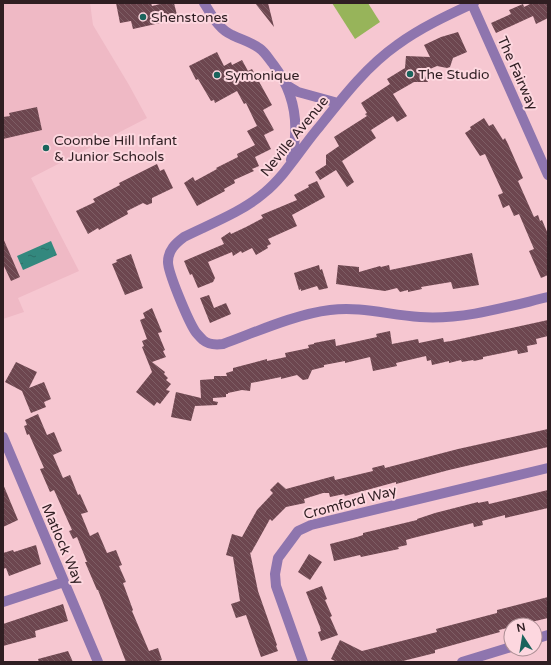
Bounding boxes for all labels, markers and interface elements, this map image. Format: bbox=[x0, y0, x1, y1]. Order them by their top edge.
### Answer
place label: Shenstones bbox=[151, 9, 228, 26]
marker: Shenstones bbox=[138, 12, 148, 22]
street label: The Fairway bbox=[494, 34, 542, 113]
place label: The Studio bbox=[418, 66, 490, 83]
place label: Symonique bbox=[225, 67, 299, 84]
marker: The Studio bbox=[405, 69, 415, 79]
marker: Symonique bbox=[212, 70, 222, 80]
street label: Neville Avenue bbox=[257, 93, 332, 180]
place label: Coombe Hill Infant & Junior Schools bbox=[54, 132, 178, 165]
marker: Coombe Hill Infant & Junior Schools bbox=[41, 143, 51, 153]
street label: Cromford Way bbox=[302, 482, 399, 523]
street label: Matlock Way bbox=[38, 501, 87, 588]
north arrow bbox=[503, 617, 543, 657]
text: N bbox=[515, 620, 527, 635]

